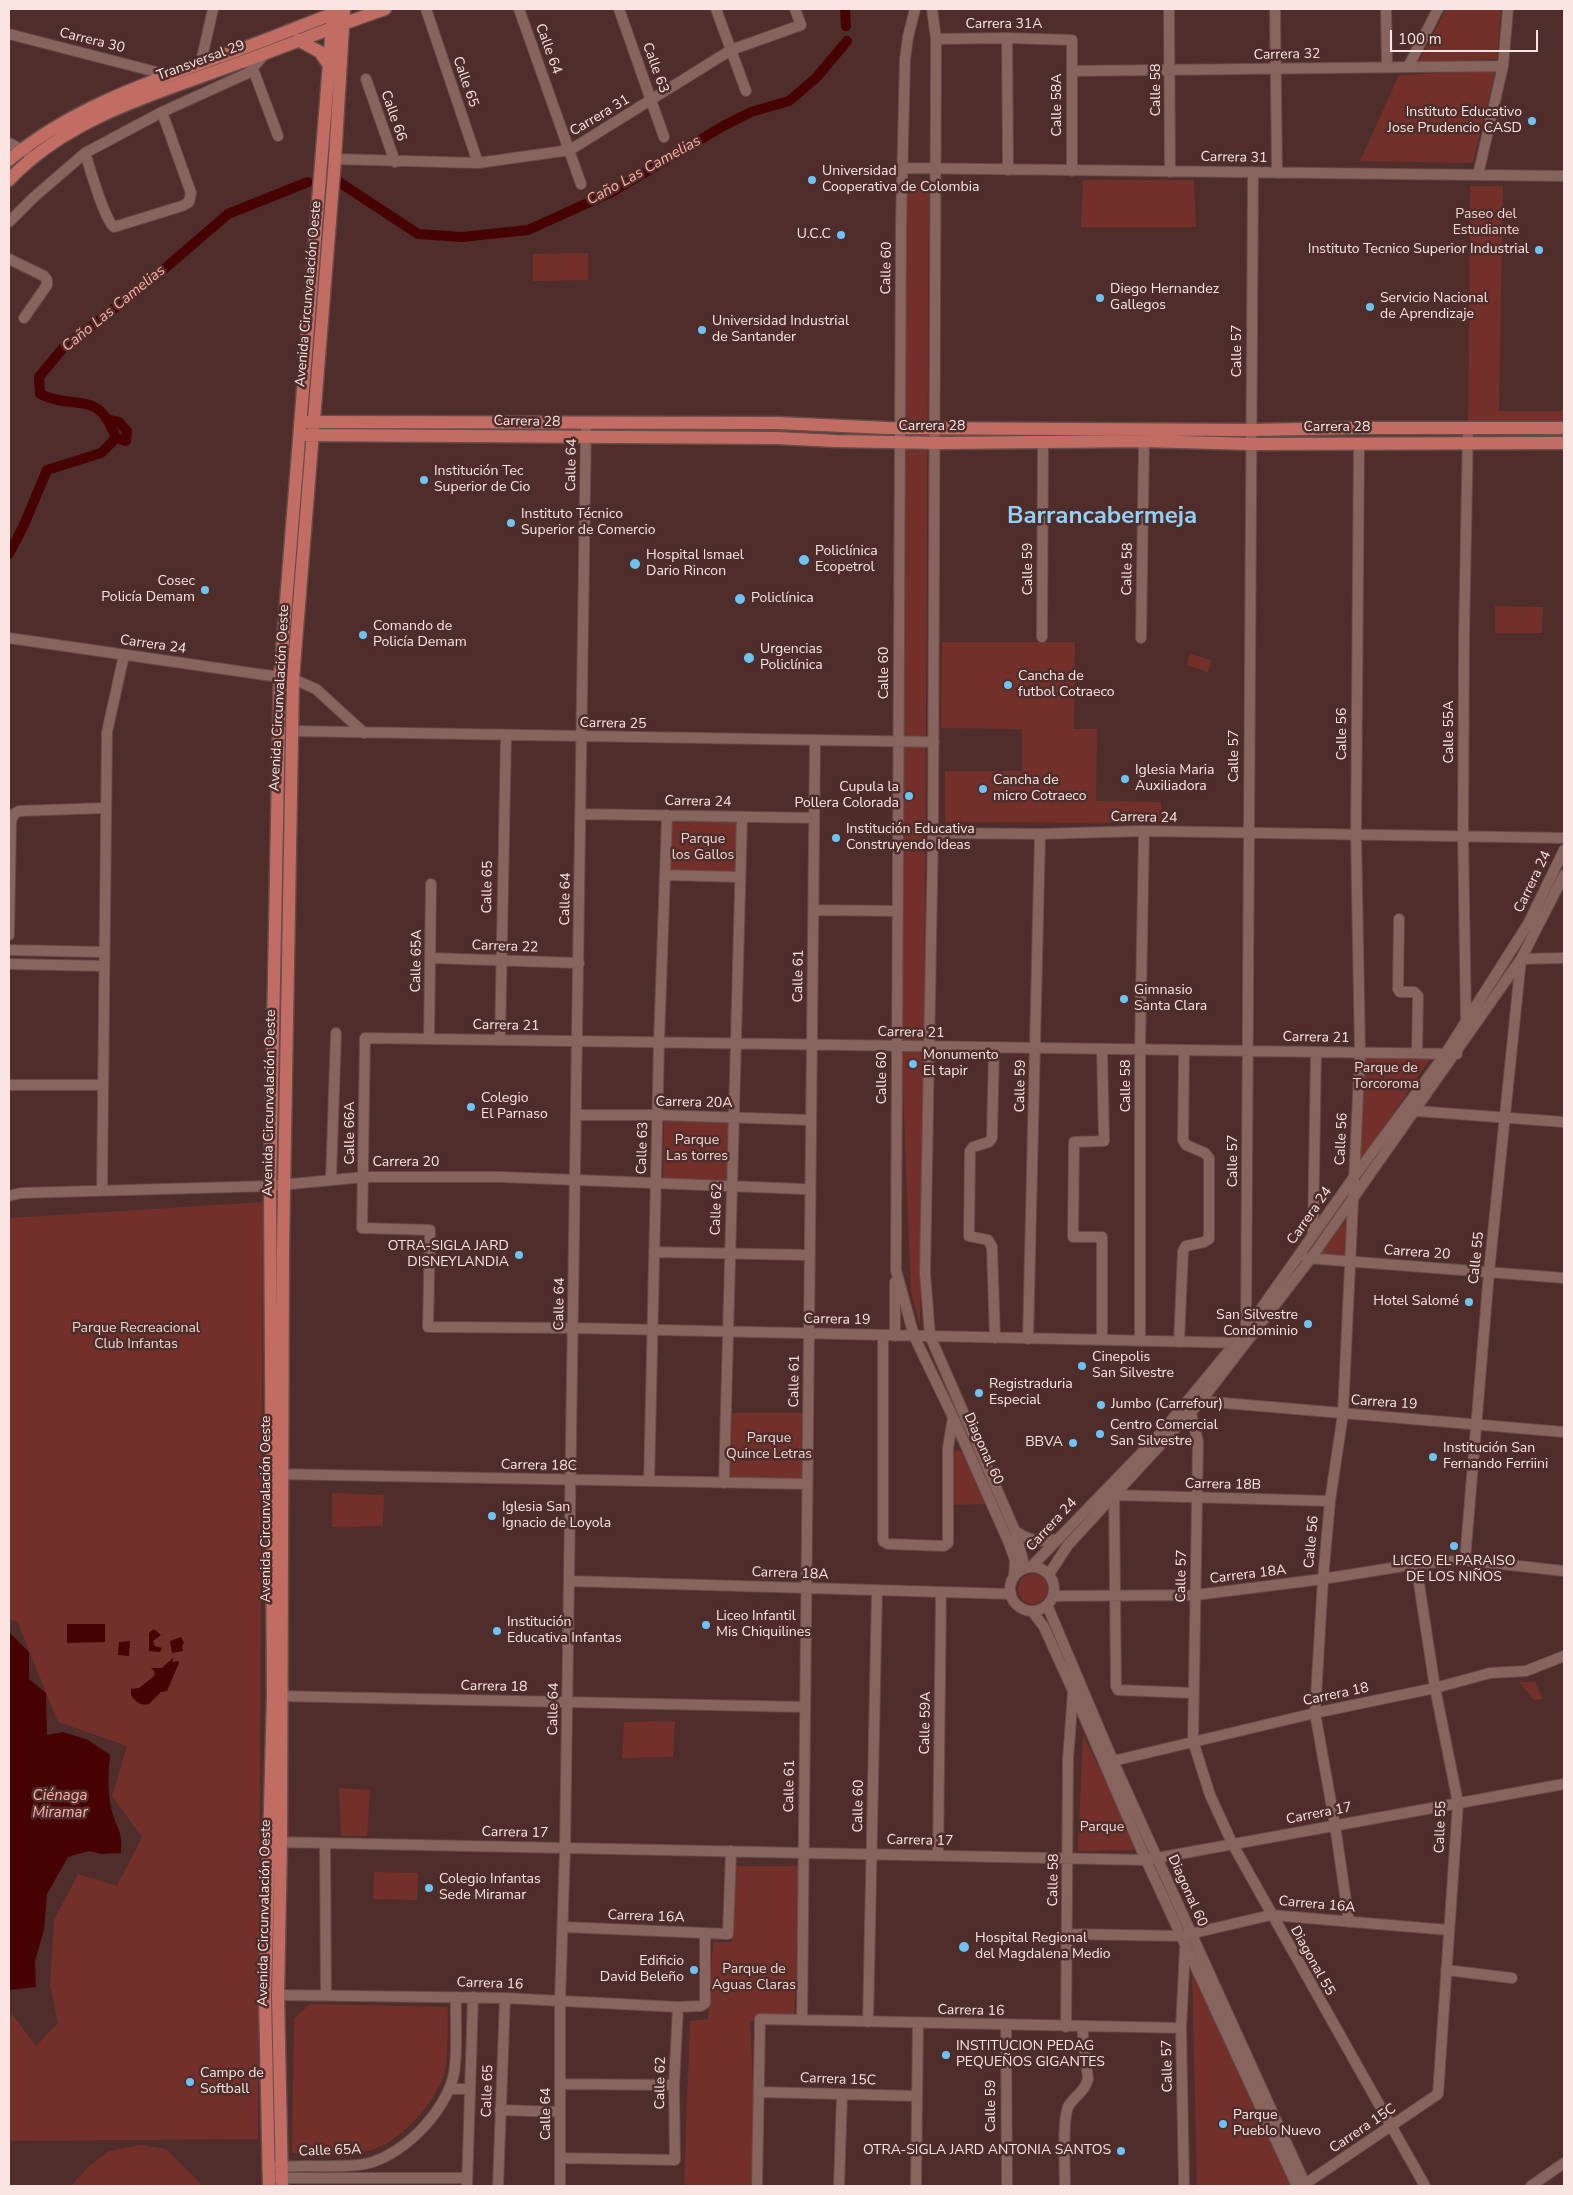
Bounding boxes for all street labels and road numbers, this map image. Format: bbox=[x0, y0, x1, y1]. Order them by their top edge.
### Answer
street label: Carrera 31A bbox=[966, 17, 1042, 33]
street label: Calle 64 bbox=[531, 21, 565, 77]
street label: Carrera 30 bbox=[58, 25, 126, 57]
street label: Transversal 29 bbox=[155, 37, 247, 85]
street label: Calle 63 bbox=[638, 40, 672, 96]
street label: Carrera 32 bbox=[1253, 46, 1321, 64]
street label: Calle 65 bbox=[448, 54, 482, 110]
street label: Calle 58 bbox=[1149, 64, 1165, 116]
street label: Calle 58A bbox=[1050, 74, 1066, 136]
street label: Calle 66 bbox=[376, 88, 410, 144]
street label: Carrera 31 bbox=[567, 92, 633, 140]
street label: Carrera 31 bbox=[1200, 149, 1268, 167]
street label: Avenida Circunvalación Oeste bbox=[292, 200, 326, 388]
street label: Calle 60 bbox=[878, 242, 896, 294]
street label: Calle 57 bbox=[1230, 325, 1246, 377]
street label: Carrera 28 bbox=[493, 413, 561, 431]
street label: Carrera 28 bbox=[899, 419, 965, 435]
street label: Carrera 28 bbox=[1304, 420, 1370, 436]
street label: Calle 64 bbox=[563, 439, 581, 491]
street label: Calle 59 bbox=[1021, 543, 1037, 595]
street label: Calle 58 bbox=[1119, 543, 1137, 595]
street label: Avenida Circunvalación Oeste bbox=[267, 604, 293, 792]
street label: Carrera 24 bbox=[119, 632, 187, 658]
street label: Calle 60 bbox=[877, 647, 893, 699]
street label: Calle 55A bbox=[1442, 701, 1458, 763]
street label: Calle 56 bbox=[1335, 708, 1351, 760]
street label: Carrera 25 bbox=[579, 715, 647, 733]
street label: Calle 57 bbox=[1227, 730, 1243, 782]
street label: Carrera 24 bbox=[664, 793, 732, 811]
street label: Carrera 24 bbox=[1110, 809, 1178, 827]
street label: Carrera 24 bbox=[1511, 848, 1555, 916]
street label: Calle 65 bbox=[479, 861, 497, 913]
street label: Calle 64 bbox=[557, 873, 575, 925]
street label: Calle 65A bbox=[408, 929, 426, 993]
street label: Carrera 22 bbox=[471, 937, 539, 957]
street label: Calle 61 bbox=[790, 950, 808, 1002]
street label: Avenida Circunvalación Oeste bbox=[260, 1009, 280, 1197]
street label: Carrera 21 bbox=[472, 1017, 540, 1035]
street label: Carrera 21 bbox=[877, 1024, 945, 1042]
street label: Carrera 21 bbox=[1282, 1029, 1350, 1047]
street label: Calle 60 bbox=[875, 1052, 891, 1104]
street label: Calle 59 bbox=[1012, 1060, 1030, 1112]
street label: Calle 58 bbox=[1119, 1060, 1135, 1112]
street label: Carrera 20A bbox=[655, 1094, 733, 1112]
street label: Calle 66A bbox=[343, 1102, 359, 1164]
street label: Calle 56 bbox=[1332, 1112, 1352, 1166]
street label: Calle 63 bbox=[634, 1121, 652, 1175]
street label: Calle 57 bbox=[1226, 1135, 1242, 1187]
street label: Carrera 20 bbox=[373, 1155, 439, 1171]
street label: Calle 62 bbox=[708, 1182, 726, 1236]
street label: Carrera 24 bbox=[1284, 1184, 1336, 1248]
street label: Calle 55 bbox=[1466, 1231, 1488, 1285]
street label: Carrera 20 bbox=[1383, 1242, 1451, 1264]
street label: Calle 64 bbox=[551, 1278, 569, 1330]
street label: Carrera 19 bbox=[803, 1311, 871, 1329]
street label: Calle 61 bbox=[786, 1355, 804, 1407]
street label: Carrera 19 bbox=[1350, 1392, 1418, 1414]
street label: Diagonal 60 bbox=[960, 1410, 1006, 1488]
street label: Avenida Circunvalación Oeste bbox=[259, 1416, 275, 1602]
street label: Carrera 18C bbox=[501, 1457, 577, 1475]
street label: Carrera 18B bbox=[1185, 1476, 1261, 1494]
street label: Carrera 24 bbox=[1023, 1495, 1081, 1555]
street label: Calle 56 bbox=[1301, 1515, 1323, 1569]
street label: Calle 57 bbox=[1173, 1550, 1191, 1602]
street label: Carrera 18A bbox=[1209, 1562, 1287, 1588]
street label: Carrera 18A bbox=[751, 1564, 829, 1584]
street label: Carrera 18 bbox=[460, 1678, 528, 1696]
street label: Carrera 18 bbox=[1302, 1680, 1370, 1710]
street label: Calle 64 bbox=[545, 1683, 563, 1735]
street label: Calle 59A bbox=[917, 1691, 935, 1755]
street label: Calle 61 bbox=[781, 1760, 799, 1812]
street label: Calle 60 bbox=[850, 1780, 868, 1832]
street label: Carrera 17 bbox=[1285, 1799, 1353, 1829]
street label: Calle 55 bbox=[1432, 1800, 1450, 1854]
street label: Avenida Circunvalación Oeste bbox=[255, 1819, 275, 2007]
street label: Carrera 17 bbox=[481, 1824, 549, 1842]
street label: Carrera 17 bbox=[886, 1832, 954, 1850]
street label: Diagonal 60 bbox=[1164, 1852, 1210, 1930]
street label: Calle 58 bbox=[1045, 1854, 1063, 1906]
street label: Carrera 16A bbox=[1278, 1893, 1356, 1917]
street label: Carrera 16A bbox=[607, 1907, 685, 1927]
street label: Diagonal 55 bbox=[1286, 1923, 1338, 1999]
street label: Carrera 16 bbox=[456, 1974, 524, 1994]
street label: Carrera 16 bbox=[937, 2002, 1005, 2020]
street label: Calle 57 bbox=[1159, 2040, 1177, 2092]
street label: Calle 62 bbox=[652, 2057, 670, 2109]
street label: Calle 65 bbox=[479, 2064, 497, 2118]
street label: Carrera 15C bbox=[800, 2070, 876, 2090]
street label: Calle 59 bbox=[984, 2080, 1000, 2132]
street label: Calle 64 bbox=[539, 2088, 555, 2140]
street label: Carrera 15C bbox=[1327, 2101, 1399, 2157]
street label: Calle 65A bbox=[298, 2142, 362, 2160]

